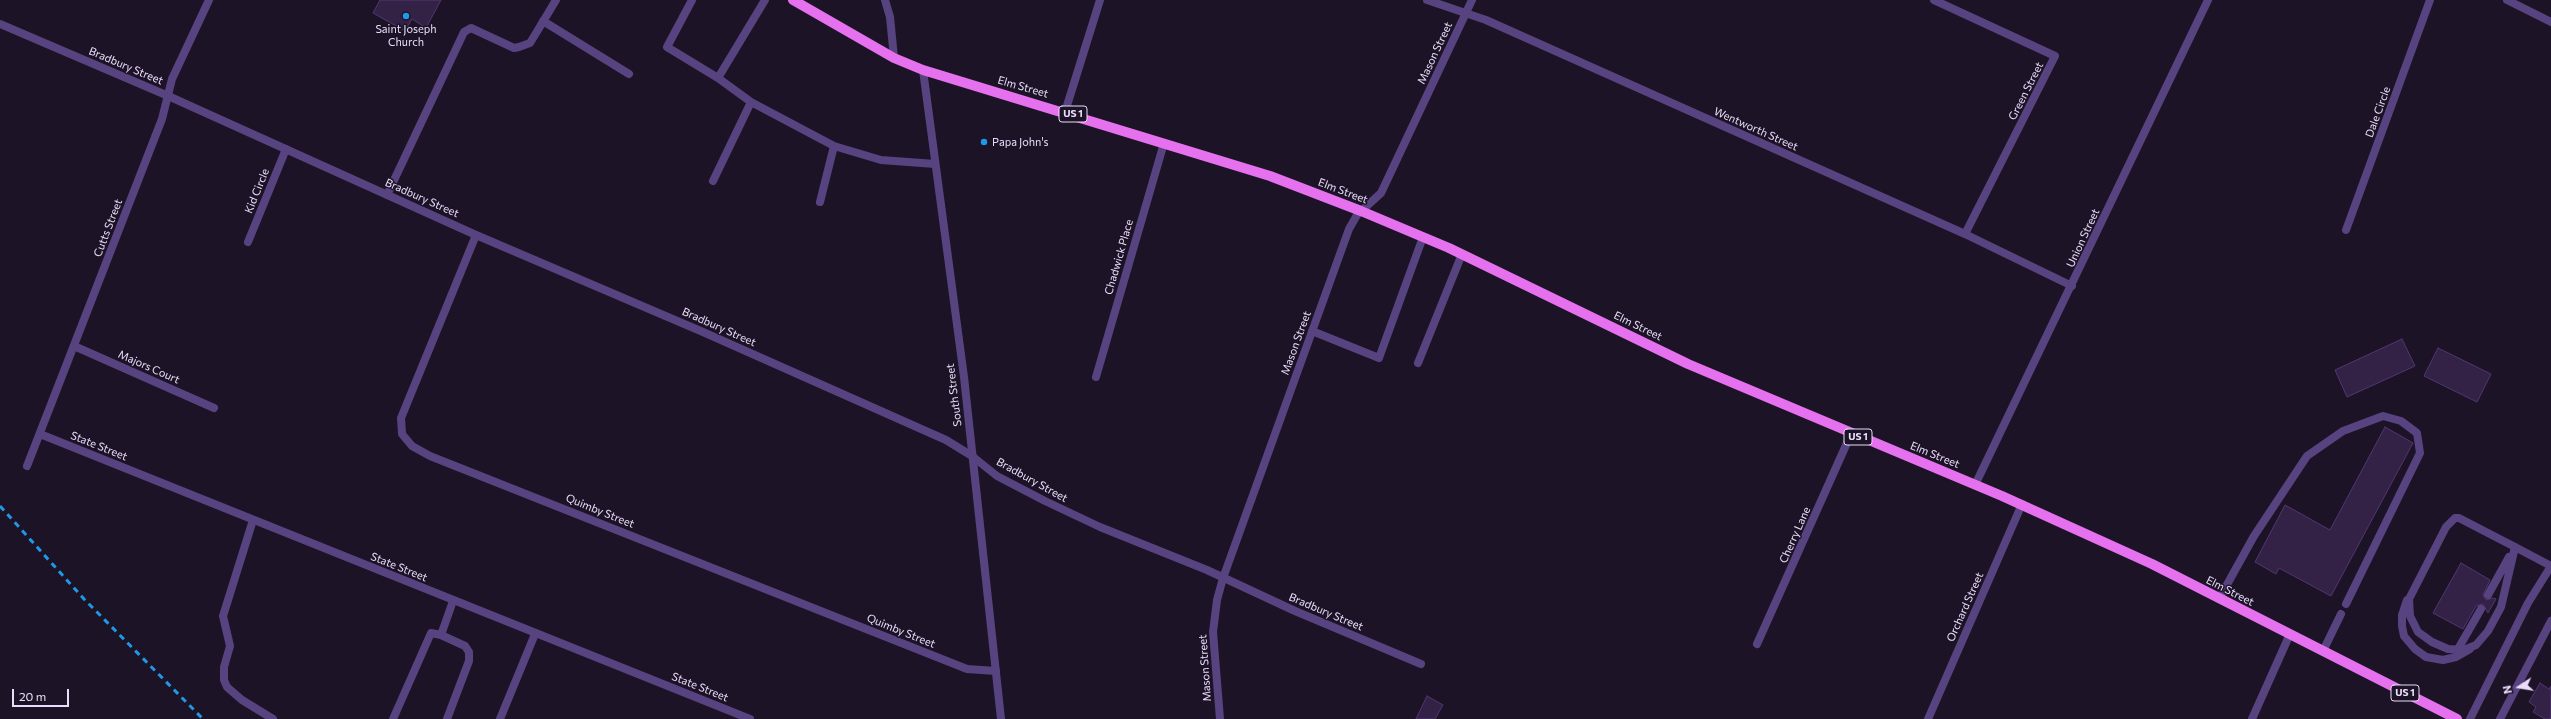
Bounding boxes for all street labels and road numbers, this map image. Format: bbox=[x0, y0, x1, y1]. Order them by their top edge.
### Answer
street label: Mason Street bbox=[1415, 20, 1455, 86]
street label: Bradbury Street bbox=[87, 44, 165, 88]
street label: Green Street bbox=[2006, 60, 2046, 122]
street label: Elm Street bbox=[996, 73, 1050, 101]
street label: Dale Circle bbox=[2363, 85, 2393, 139]
street label: Wentworth Street bbox=[1712, 105, 1800, 153]
road number: US 1 bbox=[1059, 106, 1087, 122]
street label: Kid Circle bbox=[242, 167, 272, 215]
street label: Elm Street bbox=[1316, 175, 1370, 207]
street label: Bradbury Street bbox=[383, 176, 461, 220]
street label: Cutts Street bbox=[91, 197, 125, 259]
street label: Union Street bbox=[2064, 207, 2102, 269]
street label: Chadwick Place bbox=[1102, 218, 1136, 296]
street label: Bradbury Street bbox=[680, 305, 758, 349]
street label: Mason Street bbox=[1278, 309, 1314, 377]
street label: Elm Street bbox=[1612, 309, 1664, 343]
street label: Majors Court bbox=[116, 348, 182, 386]
street label: South Street bbox=[944, 363, 964, 427]
street label: State Street bbox=[69, 429, 129, 463]
road number: US 1 bbox=[1844, 429, 1872, 445]
street label: Elm Street bbox=[1908, 439, 1962, 471]
street label: Bradbury Street bbox=[994, 455, 1070, 505]
street label: Quimby Street bbox=[564, 491, 636, 531]
street label: Cherry Lane bbox=[1777, 505, 1813, 565]
street label: State Street bbox=[369, 550, 429, 584]
street label: Orchard Street bbox=[1944, 570, 1986, 644]
street label: Elm Street bbox=[2204, 573, 2256, 609]
street label: Bradbury Street bbox=[1287, 590, 1365, 634]
street label: Quimby Street bbox=[865, 611, 937, 651]
street label: Mason Street bbox=[1196, 634, 1214, 702]
street label: State Street bbox=[670, 670, 730, 704]
road number: US 1 bbox=[2391, 685, 2419, 701]

